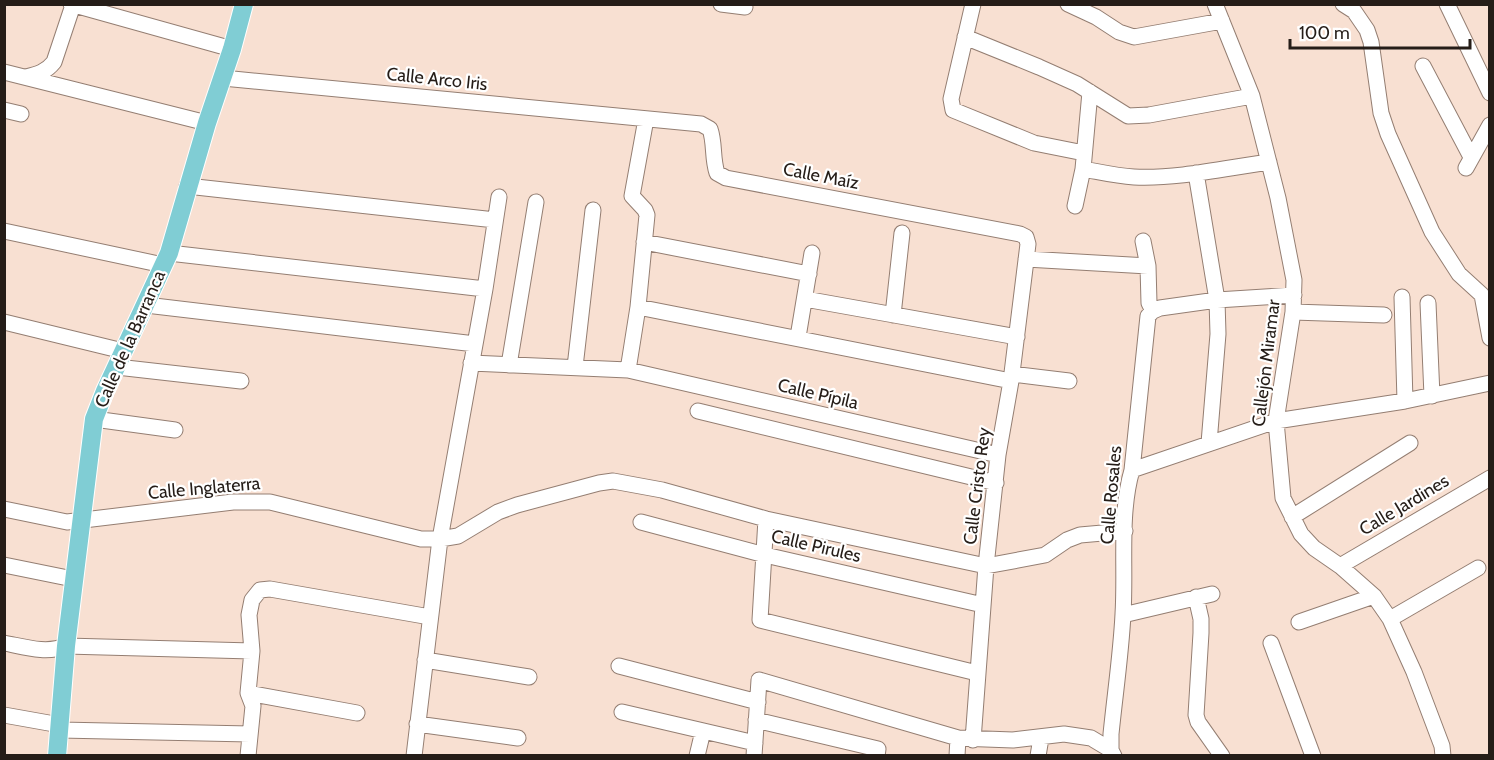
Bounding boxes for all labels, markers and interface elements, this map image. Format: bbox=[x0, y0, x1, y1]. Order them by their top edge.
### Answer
scale bar bbox=[1290, 12, 1470, 50]
text: 100 m bbox=[1299, 22, 1350, 44]
street label: Calle Arco Iris bbox=[385, 63, 489, 95]
street label: Calle Maíz bbox=[781, 158, 861, 194]
street label: Calle de la Barranca bbox=[90, 267, 170, 411]
street label: Callejón Miramar bbox=[1247, 298, 1285, 428]
street label: Calle Pípila bbox=[776, 374, 861, 414]
street label: Calle Cristo Rey bbox=[959, 426, 995, 546]
street label: Calle Rosales bbox=[1096, 445, 1126, 545]
street label: Calle Jardines bbox=[1355, 470, 1453, 540]
street label: Calle Inglaterra bbox=[147, 472, 261, 504]
street label: Calle Pirules bbox=[769, 525, 863, 567]

